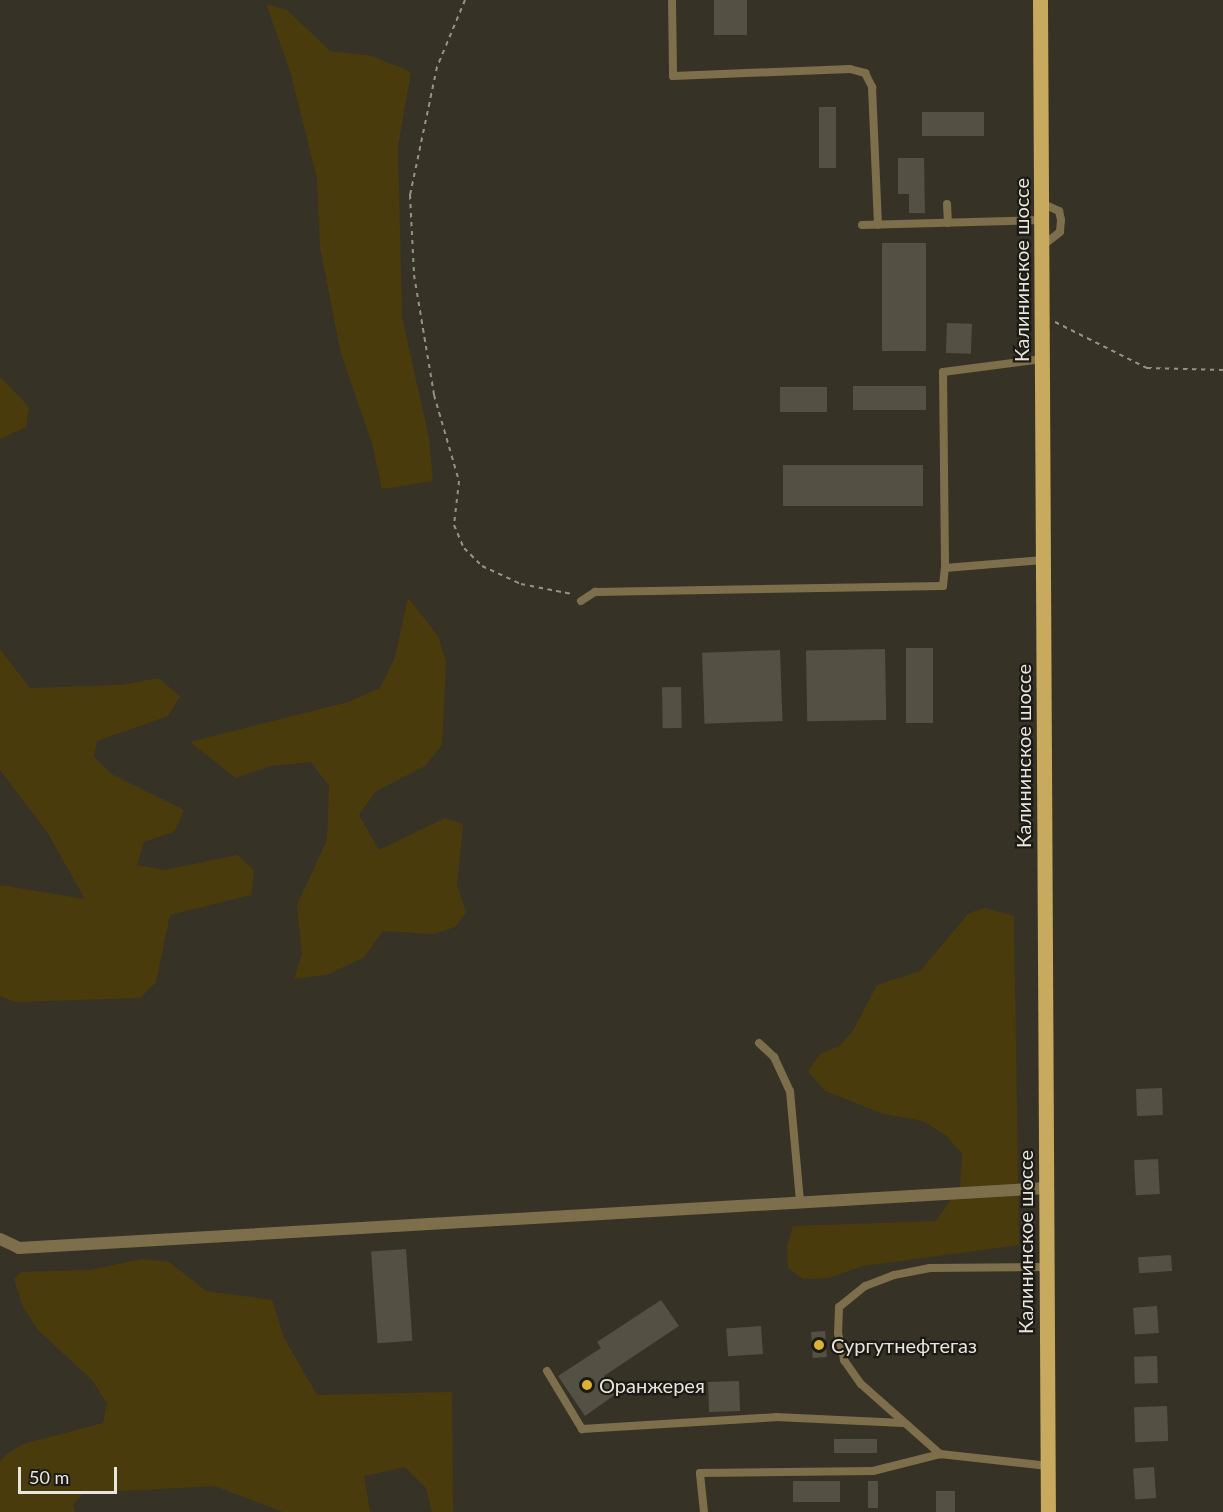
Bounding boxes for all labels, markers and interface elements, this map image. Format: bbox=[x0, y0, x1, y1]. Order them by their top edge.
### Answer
street label: Калининское шоссе bbox=[1009, 178, 1033, 362]
street label: Калининское шоссе bbox=[1011, 664, 1035, 848]
street label: Калининское шоссе bbox=[1013, 1150, 1037, 1334]
place label: Сургутнефтегаз bbox=[831, 1333, 977, 1357]
marker: Сургутнефтегаз bbox=[812, 1338, 826, 1352]
place label: Оранжерея bbox=[599, 1373, 705, 1397]
marker: Оранжерея bbox=[580, 1378, 594, 1392]
scale bar bbox=[21, 1455, 120, 1493]
text: 50 m bbox=[29, 1466, 69, 1488]

